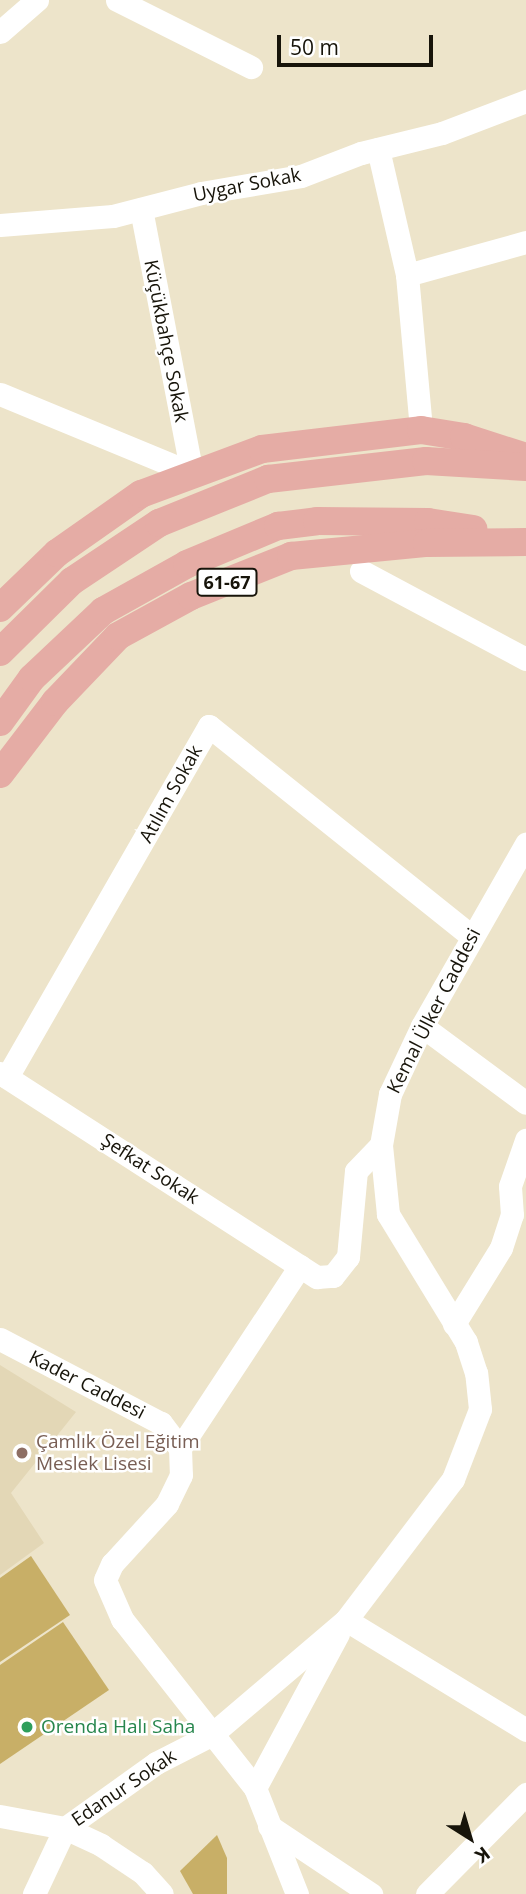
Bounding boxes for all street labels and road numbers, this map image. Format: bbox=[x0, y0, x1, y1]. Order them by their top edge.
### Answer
street label: Uygar Sokak bbox=[191, 163, 303, 207]
street label: Küçükbahçe Sokak bbox=[139, 258, 193, 424]
road number: 61-67 bbox=[196, 568, 258, 596]
street label: Atılım Sokak bbox=[135, 741, 207, 847]
street label: Kemal Ülker Caddesi bbox=[382, 925, 486, 1097]
street label: Şefkat Sokak bbox=[97, 1129, 203, 1209]
street label: Kader Caddesi bbox=[25, 1346, 149, 1424]
street label: Edanur Sokak bbox=[67, 1745, 181, 1831]

